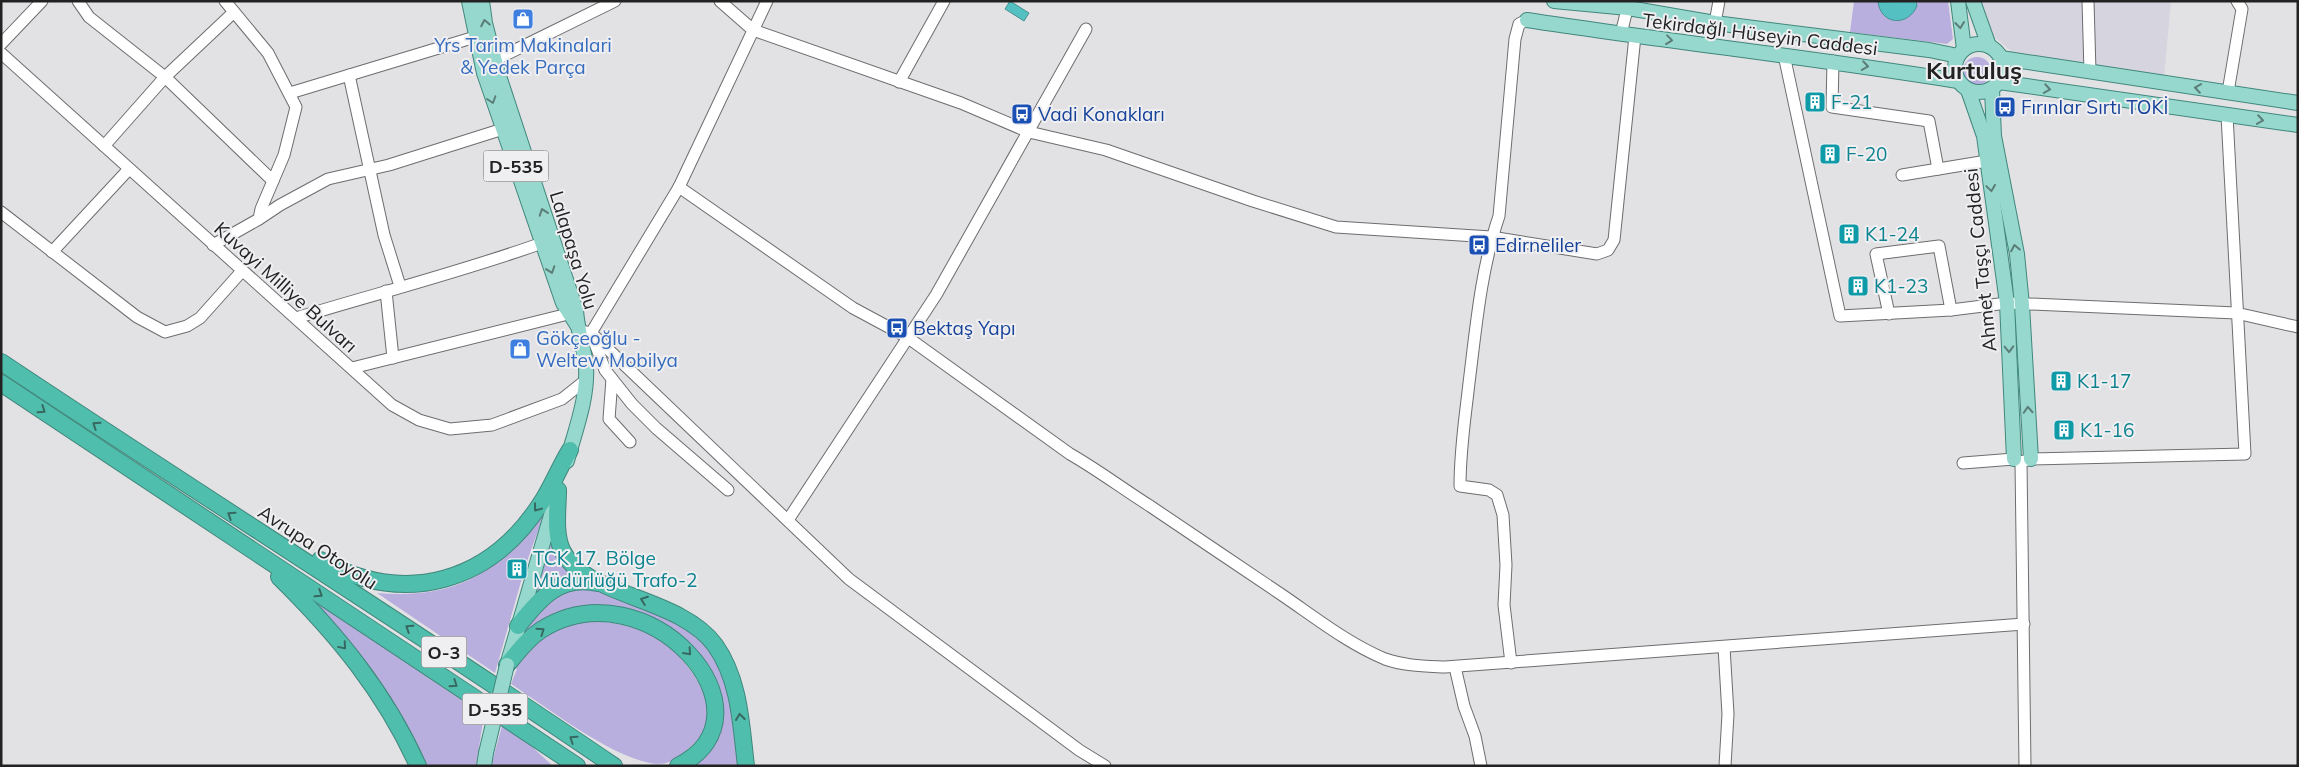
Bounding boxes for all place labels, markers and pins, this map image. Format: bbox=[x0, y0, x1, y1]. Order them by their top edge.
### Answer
shop icon: Yrs Tarim Makinalari & Yedek Parça bbox=[511, 7, 535, 31]
place label: Yrs Tarim Makinalari & Yedek Parça bbox=[433, 33, 612, 79]
building icon: F-21 bbox=[1803, 90, 1827, 114]
place label: F-21 bbox=[1831, 90, 1873, 114]
bus stop icon: Fırınlar Sırtı TOKİ bbox=[1993, 95, 2017, 119]
place label: Fırınlar Sırtı TOKİ bbox=[2021, 95, 2169, 119]
bus stop icon: Vadi Konakları bbox=[1010, 102, 1034, 126]
place label: Vadi Konakları bbox=[1038, 102, 1165, 126]
building icon: F-20 bbox=[1818, 142, 1842, 166]
place label: F-20 bbox=[1846, 142, 1888, 166]
building icon: K1-24 bbox=[1837, 222, 1861, 246]
place label: K1-24 bbox=[1865, 222, 1919, 246]
bus stop icon: Edirneliler bbox=[1467, 233, 1491, 257]
place label: Edirneliler bbox=[1495, 233, 1581, 257]
building icon: K1-23 bbox=[1846, 274, 1870, 298]
place label: K1-23 bbox=[1874, 274, 1928, 298]
bus stop icon: Bektaş Yapı bbox=[885, 316, 909, 340]
place label: Bektaş Yapı bbox=[913, 316, 1016, 340]
place label: Gökçeoğlu - Weltew Mobilya bbox=[536, 326, 678, 372]
shop icon: Gökçeoğlu - Weltew Mobilya bbox=[508, 337, 532, 361]
building icon: K1-17 bbox=[2049, 369, 2073, 393]
place label: K1-17 bbox=[2077, 369, 2131, 393]
building icon: K1-16 bbox=[2052, 418, 2076, 442]
place label: K1-16 bbox=[2080, 418, 2134, 442]
place label: TCK 17. Bölge Müdürlüğü Trafo-2 bbox=[533, 546, 697, 592]
building icon: TCK 17. Bölge Müdürlüğü Trafo-2 bbox=[505, 557, 529, 581]

